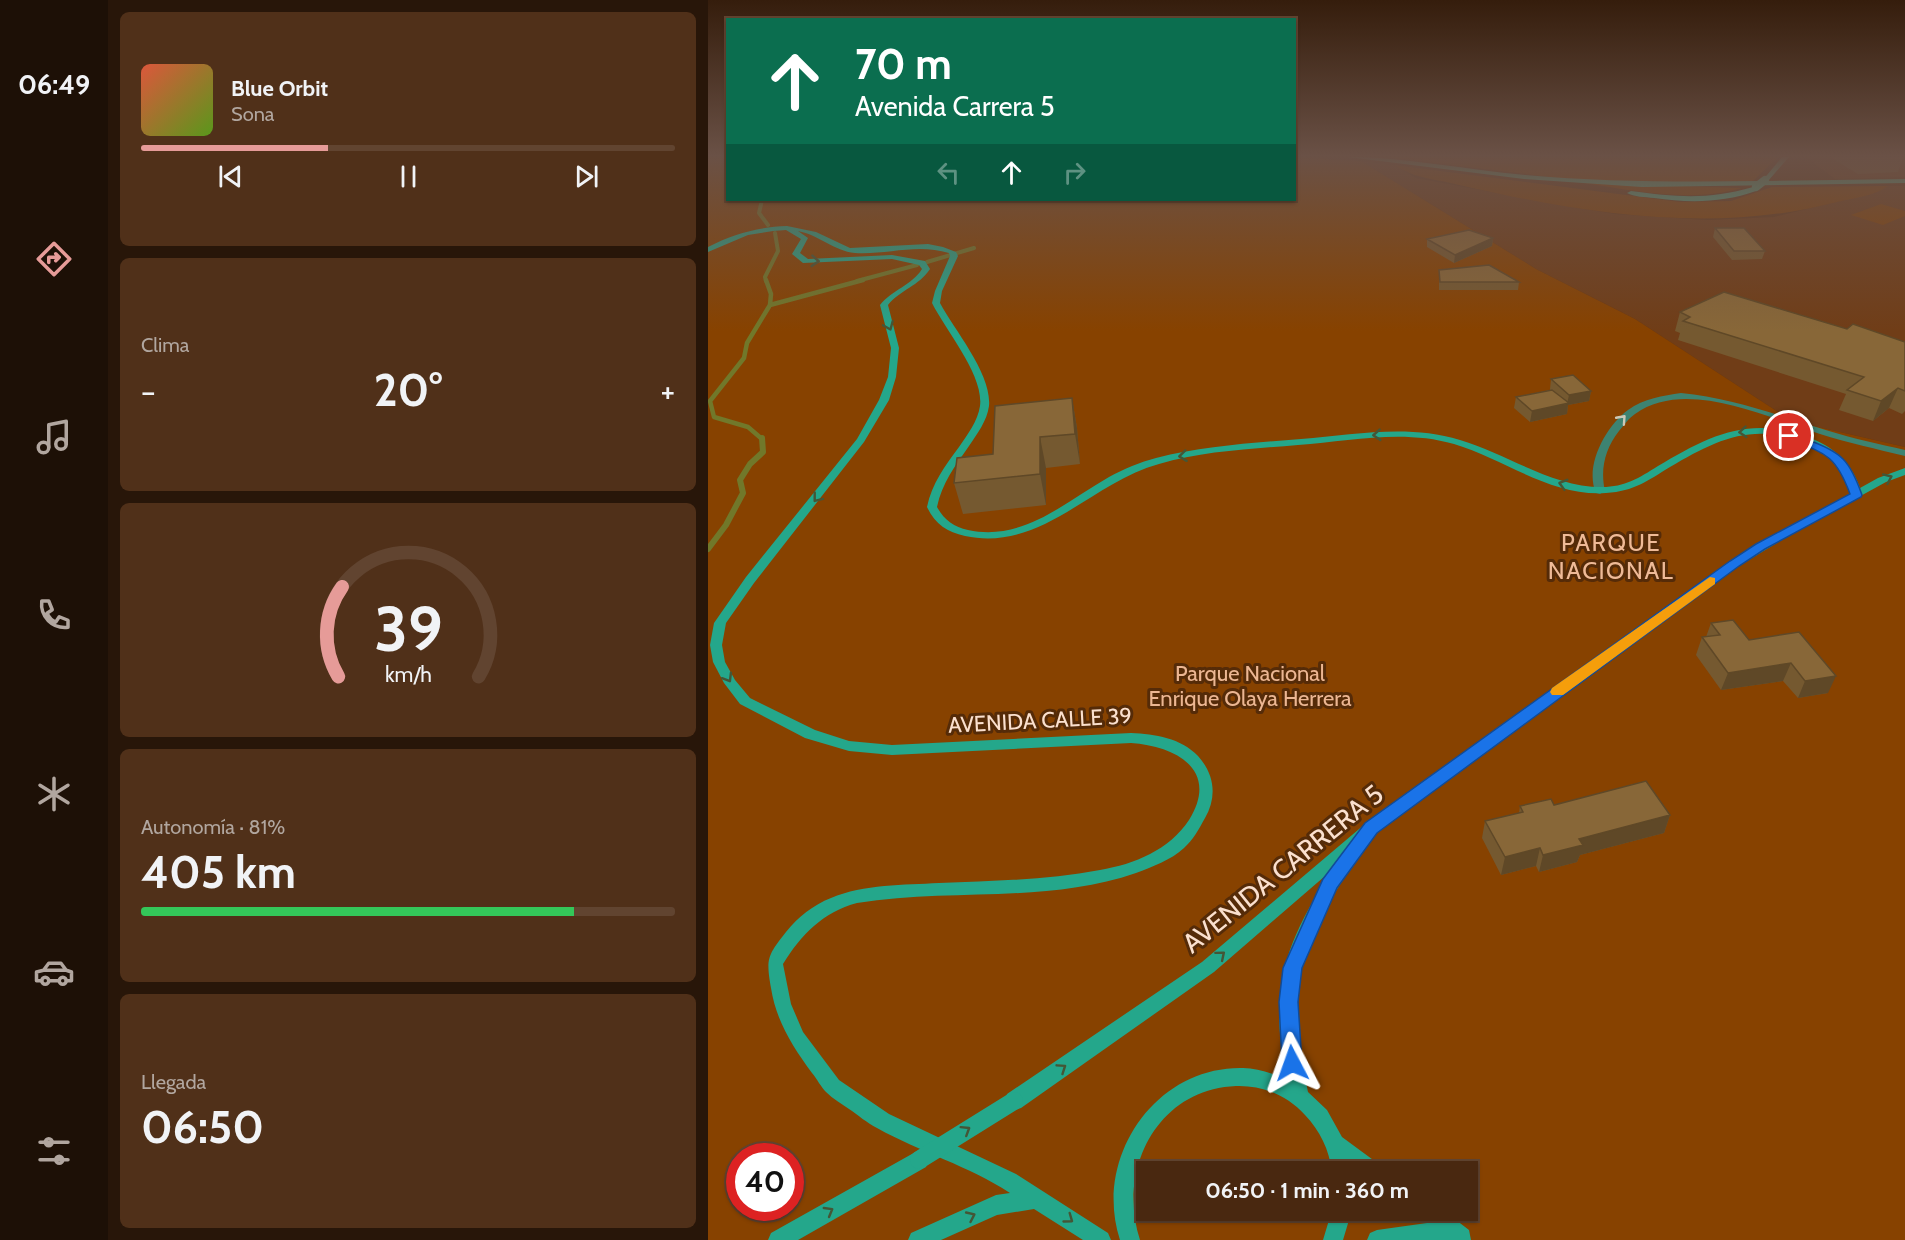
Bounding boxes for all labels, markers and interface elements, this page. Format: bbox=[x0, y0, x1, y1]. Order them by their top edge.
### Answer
text: 70 m bbox=[855, 38, 952, 90]
icon: ahead bbox=[756, 42, 834, 120]
text: 06:49 bbox=[18, 68, 90, 101]
text: Blue Orbit bbox=[231, 75, 328, 102]
text: Avenida Carrera 5 bbox=[855, 90, 1055, 123]
text: Sona bbox=[231, 102, 274, 126]
icon: left bbox=[932, 156, 965, 189]
icon: ahead bbox=[995, 156, 1028, 189]
icon: right bbox=[1058, 156, 1091, 189]
icon: previous bbox=[214, 160, 247, 193]
icon: pause bbox=[392, 160, 425, 193]
icon: next bbox=[570, 160, 603, 193]
icon: directions bbox=[33, 238, 75, 280]
one-way arrow bbox=[810, 254, 819, 267]
one-way arrow bbox=[882, 320, 894, 331]
text: Clima bbox=[141, 333, 189, 357]
text: 20° bbox=[374, 363, 442, 417]
text: − bbox=[141, 371, 156, 411]
text: + bbox=[660, 371, 675, 411]
pin bbox=[1763, 410, 1814, 461]
one-way arrow bbox=[1615, 415, 1626, 426]
icon: music bbox=[33, 416, 75, 458]
icon: arrive bbox=[1772, 419, 1805, 452]
one-way arrow bbox=[1738, 425, 1747, 438]
one-way arrow bbox=[1372, 428, 1381, 441]
one-way arrow bbox=[1178, 450, 1187, 462]
one-way arrow bbox=[1881, 473, 1892, 485]
one-way arrow bbox=[1558, 479, 1568, 491]
one-way arrow bbox=[813, 491, 824, 502]
district label: PARQUE NACIONAL bbox=[1548, 528, 1674, 585]
text: 39 bbox=[374, 591, 442, 667]
icon: phone bbox=[33, 594, 75, 636]
park label: Parque Nacional Enrique Olaya Herrera bbox=[1148, 660, 1352, 712]
text: km/h bbox=[385, 661, 431, 687]
one-way arrow bbox=[721, 672, 732, 682]
street label: AVENIDA CALLE 39 bbox=[947, 702, 1133, 739]
icon: climate bbox=[33, 773, 75, 815]
street label: AVENIDA CARRERA 5 bbox=[1176, 777, 1390, 960]
text: Autonomía · 81% bbox=[141, 815, 285, 839]
text: 405 km bbox=[141, 845, 296, 899]
icon: car bbox=[33, 951, 75, 993]
one-way arrow bbox=[1214, 951, 1225, 962]
position arrow bbox=[1260, 1031, 1324, 1095]
one-way arrow bbox=[1056, 1064, 1067, 1075]
text: Llegada bbox=[141, 1070, 206, 1094]
text: 06:50 bbox=[141, 1100, 264, 1154]
one-way arrow bbox=[960, 1127, 971, 1138]
icon: filters bbox=[33, 1130, 75, 1172]
speed limit sign: 40 bbox=[726, 1143, 804, 1221]
text: 06:50 · 1 min · 360 m bbox=[1205, 1177, 1409, 1204]
one-way arrow bbox=[822, 1207, 833, 1218]
one-way arrow bbox=[965, 1211, 976, 1223]
one-way arrow bbox=[1063, 1212, 1074, 1223]

